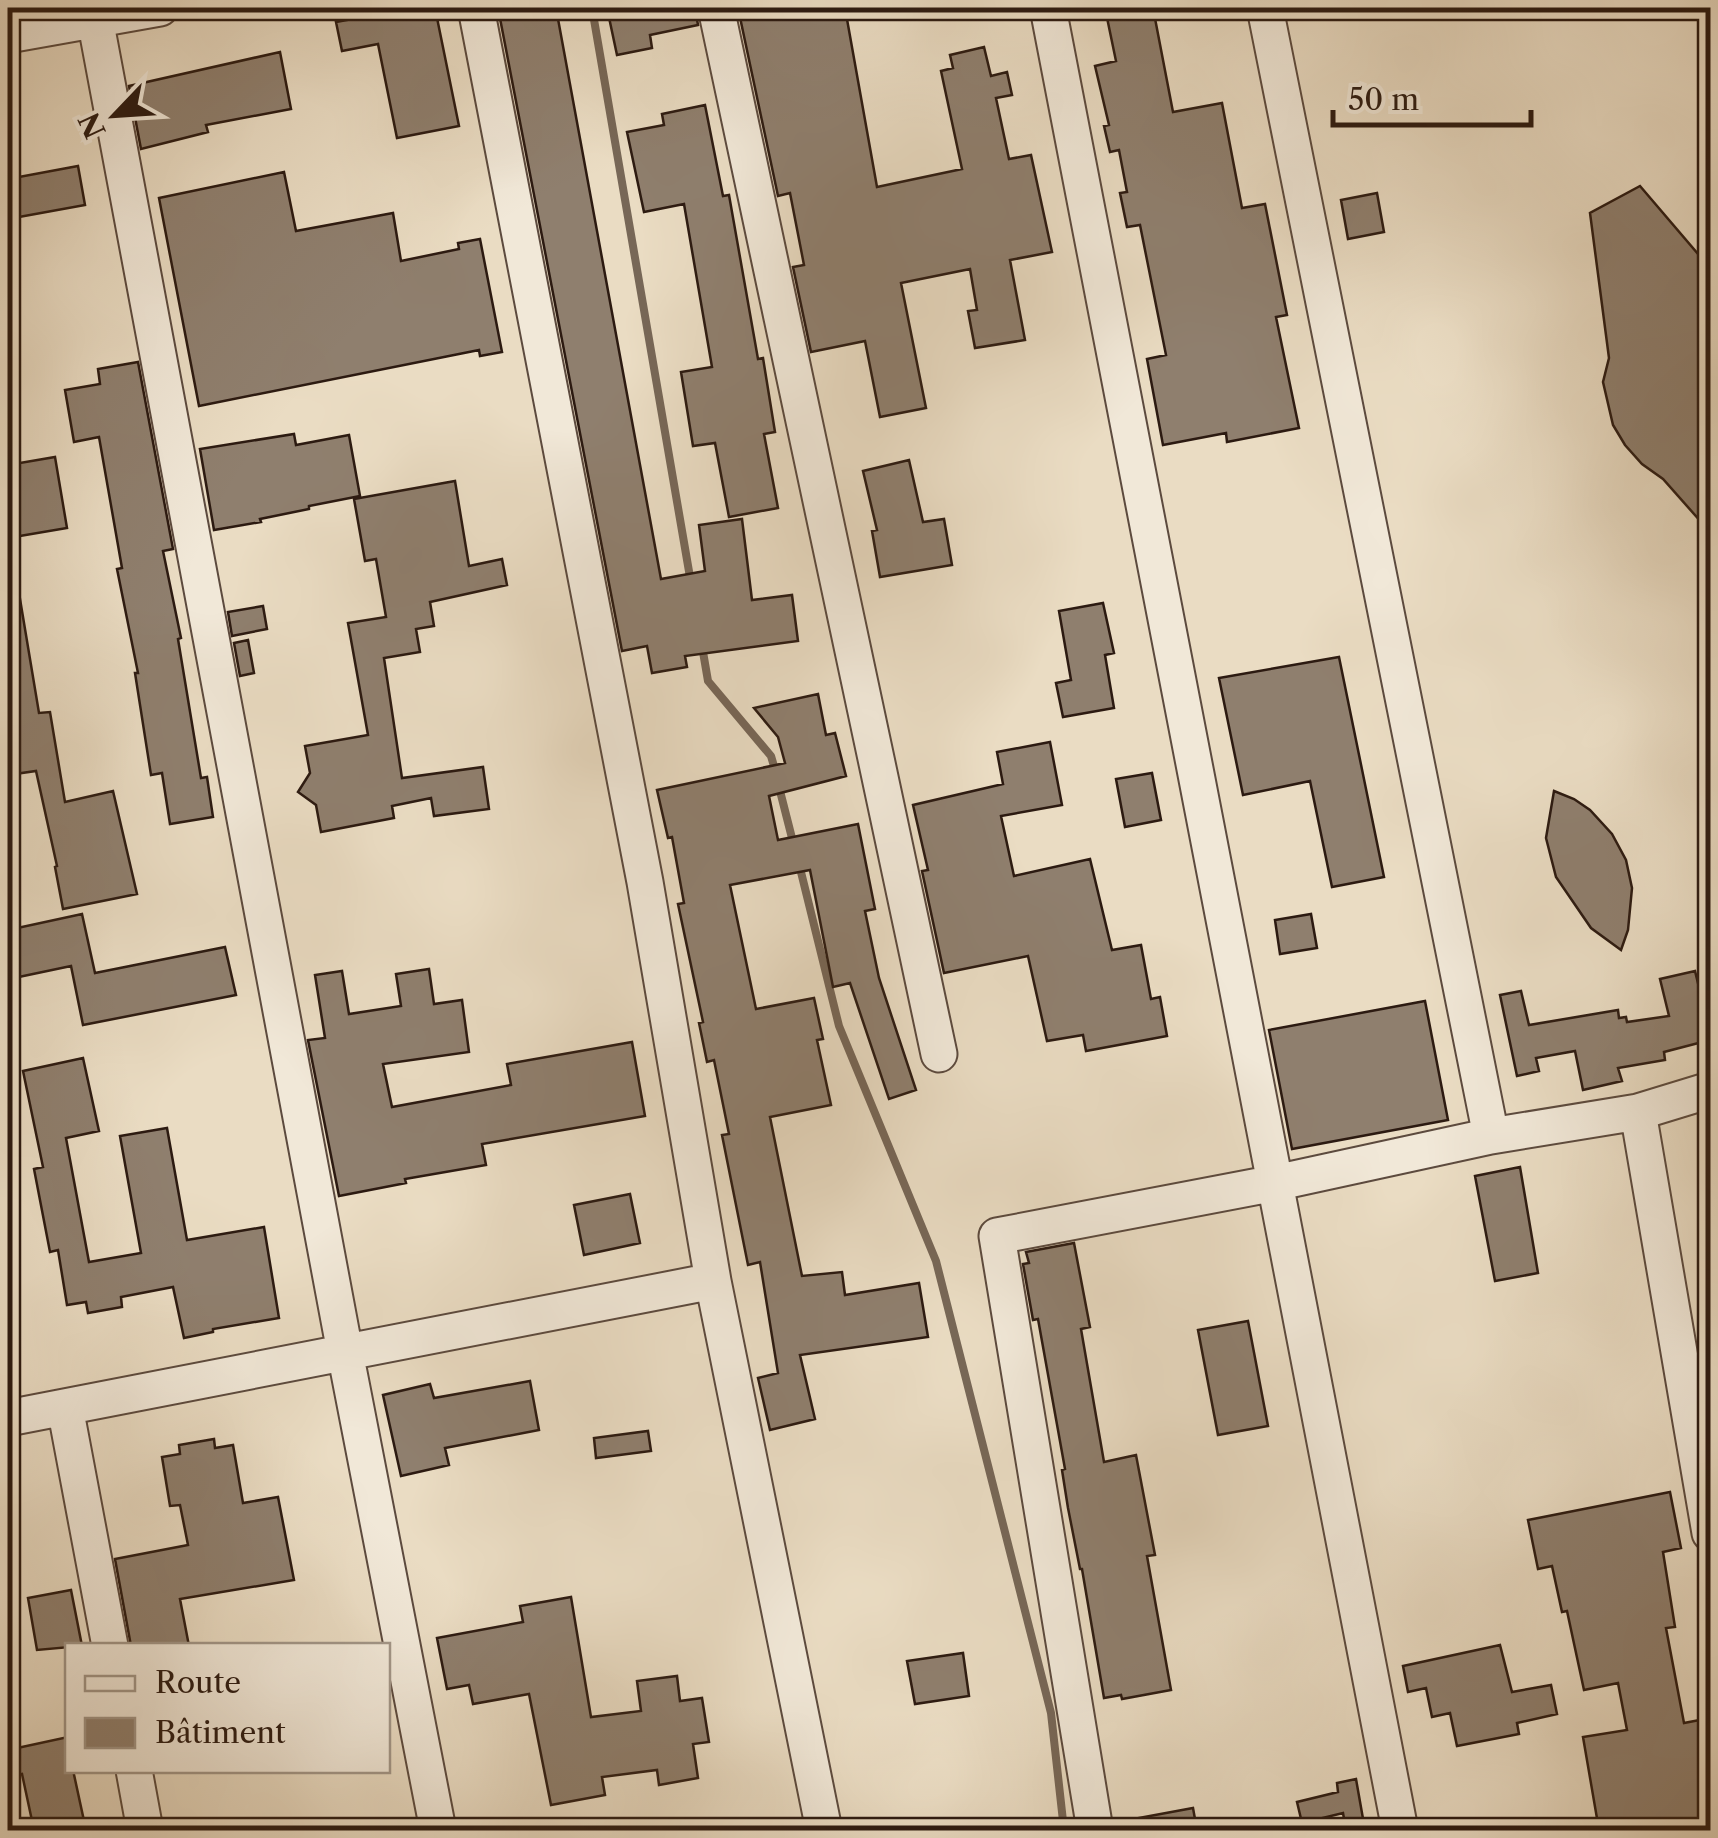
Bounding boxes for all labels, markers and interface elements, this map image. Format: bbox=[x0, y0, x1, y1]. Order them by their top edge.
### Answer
north arrow bbox=[65, 65, 165, 165]
scale bar bbox=[1333, 65, 1530, 127]
text: 50 m bbox=[1348, 81, 1419, 118]
text: N bbox=[72, 107, 113, 144]
legend bbox=[65, 1643, 390, 1773]
text: Route bbox=[155, 1664, 241, 1701]
text: Bâtiment bbox=[155, 1714, 286, 1751]

